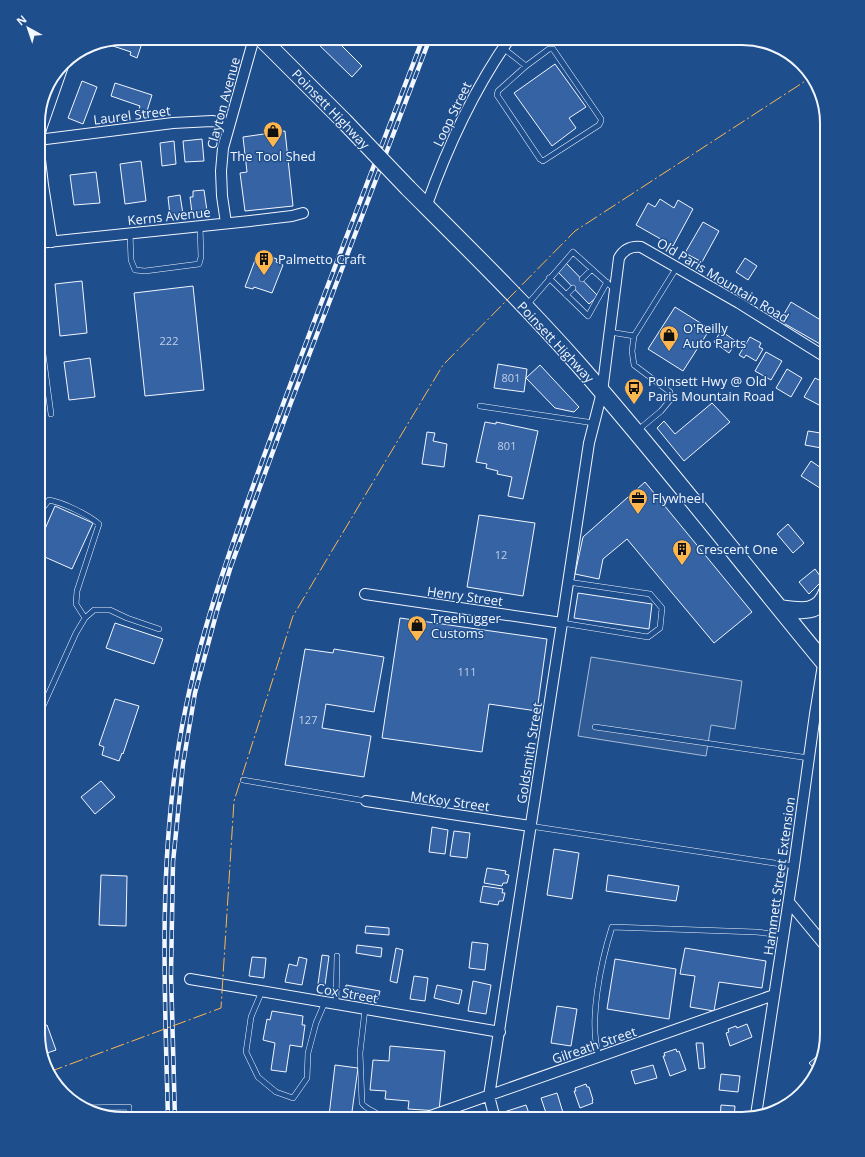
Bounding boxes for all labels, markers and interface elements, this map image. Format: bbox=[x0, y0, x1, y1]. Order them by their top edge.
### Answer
north arrow bbox=[8, 8, 48, 48]
text: N bbox=[13, 11, 30, 29]
street label: Clayton Avenue bbox=[202, 55, 244, 151]
street label: Poinsett Highway bbox=[288, 65, 374, 153]
street label: Loop Street bbox=[429, 78, 476, 149]
street label: Laurel Street bbox=[92, 101, 172, 129]
shop icon: The Tool Shed bbox=[262, 120, 284, 148]
place label: The Tool Shed bbox=[230, 147, 316, 165]
street label: Kerns Avenue bbox=[127, 203, 211, 229]
street label: Old Paris Mountain Road bbox=[654, 233, 792, 327]
building icon: Palmetto Craft bbox=[253, 248, 275, 276]
place label: Palmetto Craft bbox=[278, 250, 366, 268]
street label: Poinsett Highway bbox=[514, 298, 599, 387]
place label: O'Reilly Auto Parts bbox=[683, 319, 746, 352]
shop icon: O'Reilly Auto Parts bbox=[658, 324, 680, 352]
house number: 222 bbox=[160, 333, 178, 348]
house number: 801 bbox=[502, 370, 520, 385]
place label: Poinsett Hwy @ Old Paris Mountain Road bbox=[648, 372, 774, 405]
bus stop icon: Poinsett Hwy @ Old Paris Mountain Road bbox=[623, 377, 645, 405]
house number: 801 bbox=[498, 438, 516, 453]
office icon: Flywheel bbox=[627, 487, 649, 515]
place label: Flywheel bbox=[652, 489, 704, 507]
building icon: Crescent One bbox=[671, 538, 693, 566]
place label: Crescent One bbox=[696, 540, 778, 558]
house number: 12 bbox=[495, 547, 507, 562]
street label: Henry Street bbox=[426, 582, 504, 610]
place label: Treehugger Customs bbox=[431, 609, 501, 642]
shop icon: Treehugger Customs bbox=[406, 614, 428, 642]
house number: 111 bbox=[458, 664, 476, 679]
street label: Goldsmith Street bbox=[512, 701, 546, 805]
house number: 127 bbox=[299, 712, 317, 727]
street label: McKoy Street bbox=[409, 787, 491, 816]
street label: Hammett Street Extension bbox=[759, 796, 799, 956]
street label: Cox Street bbox=[315, 979, 380, 1007]
street label: Gilreath Street bbox=[549, 1022, 639, 1068]

